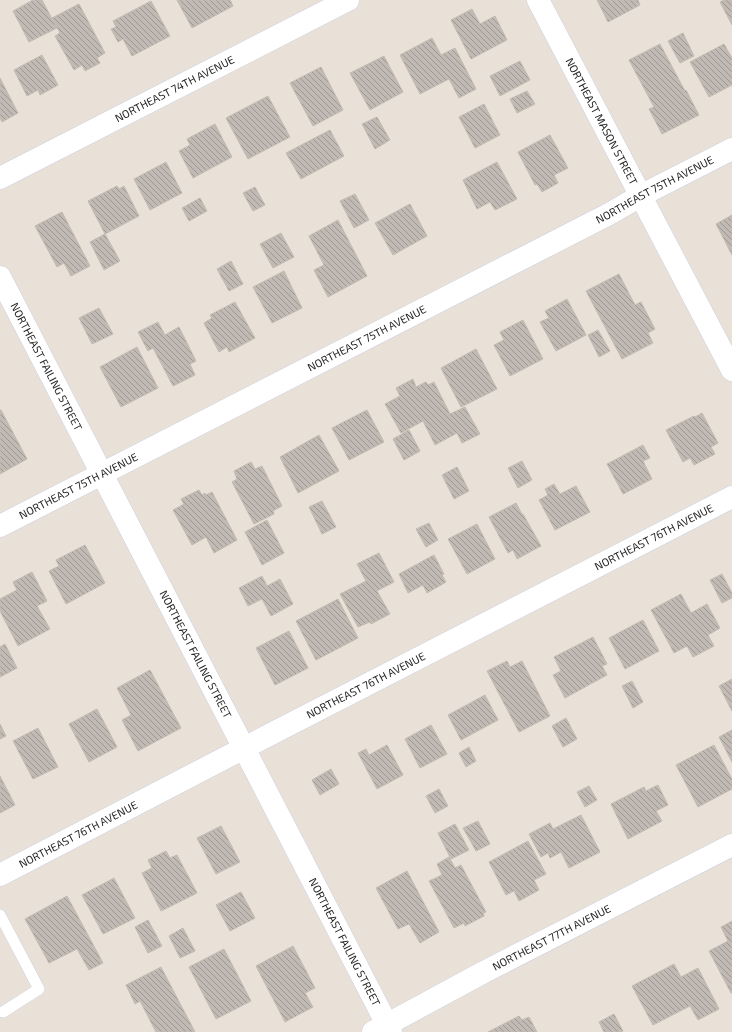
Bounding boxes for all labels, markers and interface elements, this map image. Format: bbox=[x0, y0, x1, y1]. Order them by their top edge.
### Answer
street label: NORTHEAST 74TH AVENUE bbox=[112, 52, 236, 124]
street label: NORTHEAST MASON STREET bbox=[563, 55, 641, 187]
street label: NORTHEAST 75TH AVENUE bbox=[593, 153, 715, 226]
street label: NORTHEAST FAILING STREET bbox=[8, 300, 86, 433]
street label: NORTHEAST 75TH AVENUE bbox=[305, 302, 428, 373]
street label: NORTHEAST 75TH AVENUE bbox=[17, 450, 140, 521]
street label: NORTHEAST 76TH AVENUE bbox=[592, 501, 715, 573]
street label: NORTHEAST FAILING STREET bbox=[158, 588, 235, 721]
street label: NORTHEAST 76TH AVENUE bbox=[304, 649, 427, 721]
street label: NORTHEAST 76TH AVENUE bbox=[16, 798, 139, 870]
street label: NORTHEAST FAILING STREET bbox=[307, 876, 384, 1008]
street label: NORTHEAST 77TH AVENUE bbox=[490, 901, 613, 973]

